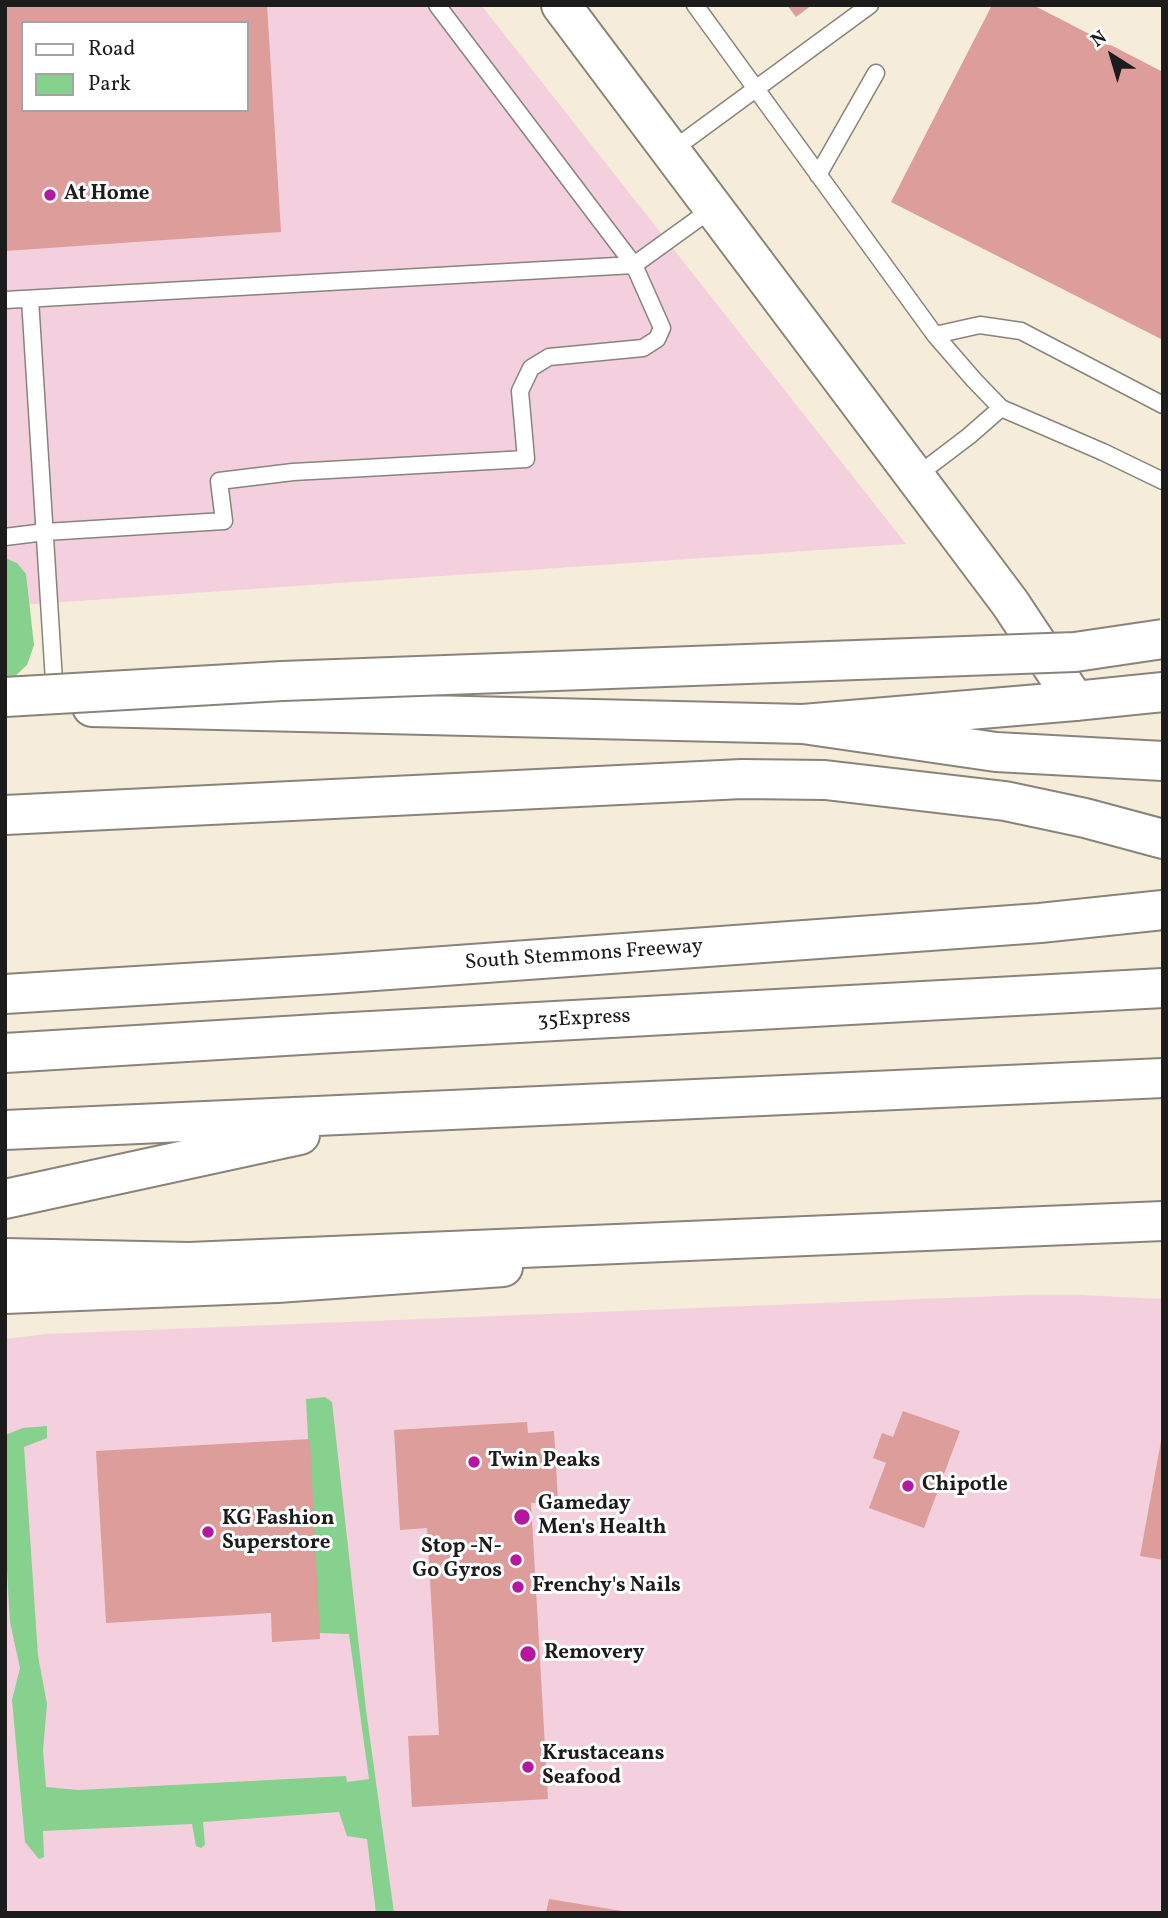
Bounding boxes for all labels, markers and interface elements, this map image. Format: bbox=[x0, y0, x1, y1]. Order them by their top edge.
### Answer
legend bbox=[21, 21, 248, 112]
north arrow bbox=[1077, 21, 1147, 91]
text: N bbox=[1086, 25, 1113, 54]
text: Road bbox=[88, 35, 135, 64]
text: Park bbox=[88, 70, 131, 99]
place label: At Home bbox=[64, 182, 149, 208]
marker: At Home bbox=[42, 187, 58, 203]
street label: South Stemmons Freeway bbox=[464, 935, 704, 977]
street label: 35Express bbox=[537, 1005, 631, 1035]
place label: Twin Peaks bbox=[488, 1449, 600, 1475]
marker: Twin Peaks bbox=[466, 1454, 482, 1470]
place label: Chipotle bbox=[922, 1473, 1008, 1499]
marker: Chipotle bbox=[900, 1478, 916, 1494]
place label: Gameday Men's Health bbox=[538, 1492, 666, 1542]
place label: KG Fashion Superstore bbox=[222, 1507, 335, 1557]
marker: Gameday Men's Health bbox=[512, 1507, 532, 1527]
marker: KG Fashion Superstore bbox=[200, 1524, 216, 1540]
place label: Stop -N- Go Gyros bbox=[412, 1535, 502, 1585]
marker: Stop -N- Go Gyros bbox=[508, 1552, 524, 1568]
place label: Frenchy's Nails bbox=[532, 1574, 681, 1600]
marker: Frenchy's Nails bbox=[510, 1579, 526, 1595]
place label: Removery bbox=[544, 1641, 645, 1667]
marker: Removery bbox=[518, 1644, 538, 1664]
place label: Krustaceans Seafood bbox=[542, 1742, 664, 1792]
marker: Krustaceans Seafood bbox=[520, 1759, 536, 1775]

